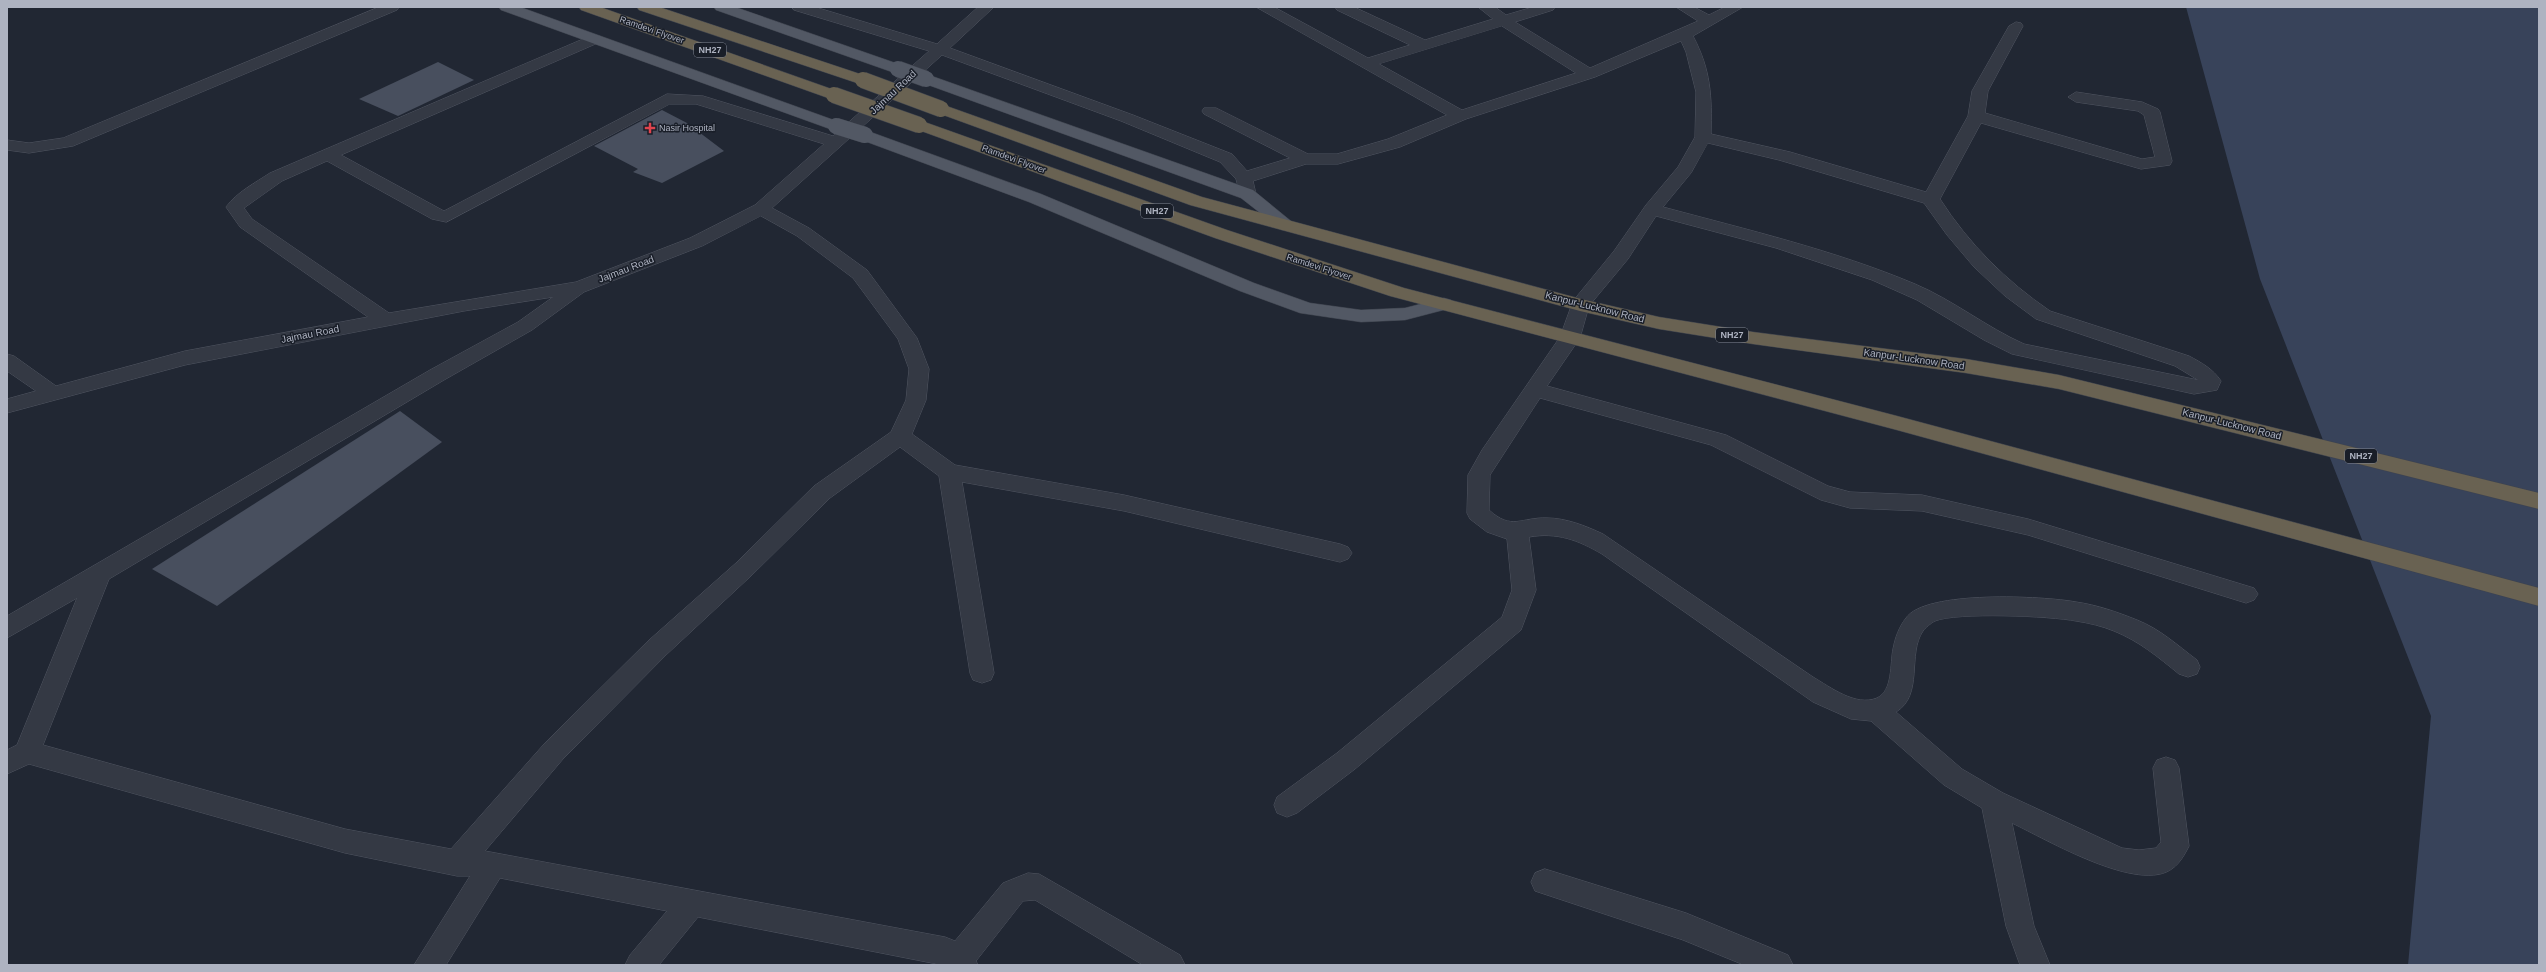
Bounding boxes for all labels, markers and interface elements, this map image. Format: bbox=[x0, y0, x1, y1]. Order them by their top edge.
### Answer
street label: Ramdevi Flyover bbox=[618, 14, 686, 46]
road number: NH27 bbox=[694, 43, 726, 57]
street label: Jajmau Road bbox=[868, 68, 918, 116]
marker: Nasir Hospital bbox=[644, 122, 656, 134]
place label: Nasir Hospital bbox=[659, 123, 715, 133]
street label: Ramdevi Flyover bbox=[981, 143, 1047, 175]
road number: NH27 bbox=[1141, 204, 1173, 218]
street label: Ramdevi Flyover bbox=[1285, 252, 1353, 282]
street label: Jajmau Road bbox=[597, 253, 655, 285]
street label: Kanpur-Lucknow Road bbox=[1544, 289, 1646, 325]
street label: Jajmau Road bbox=[280, 323, 340, 345]
road number: NH27 bbox=[1716, 328, 1748, 342]
street label: Kanpur-Lucknow Road bbox=[1863, 346, 1965, 372]
street label: Kanpur-Lucknow Road bbox=[2181, 406, 2283, 442]
road number: NH27 bbox=[2345, 449, 2377, 463]

